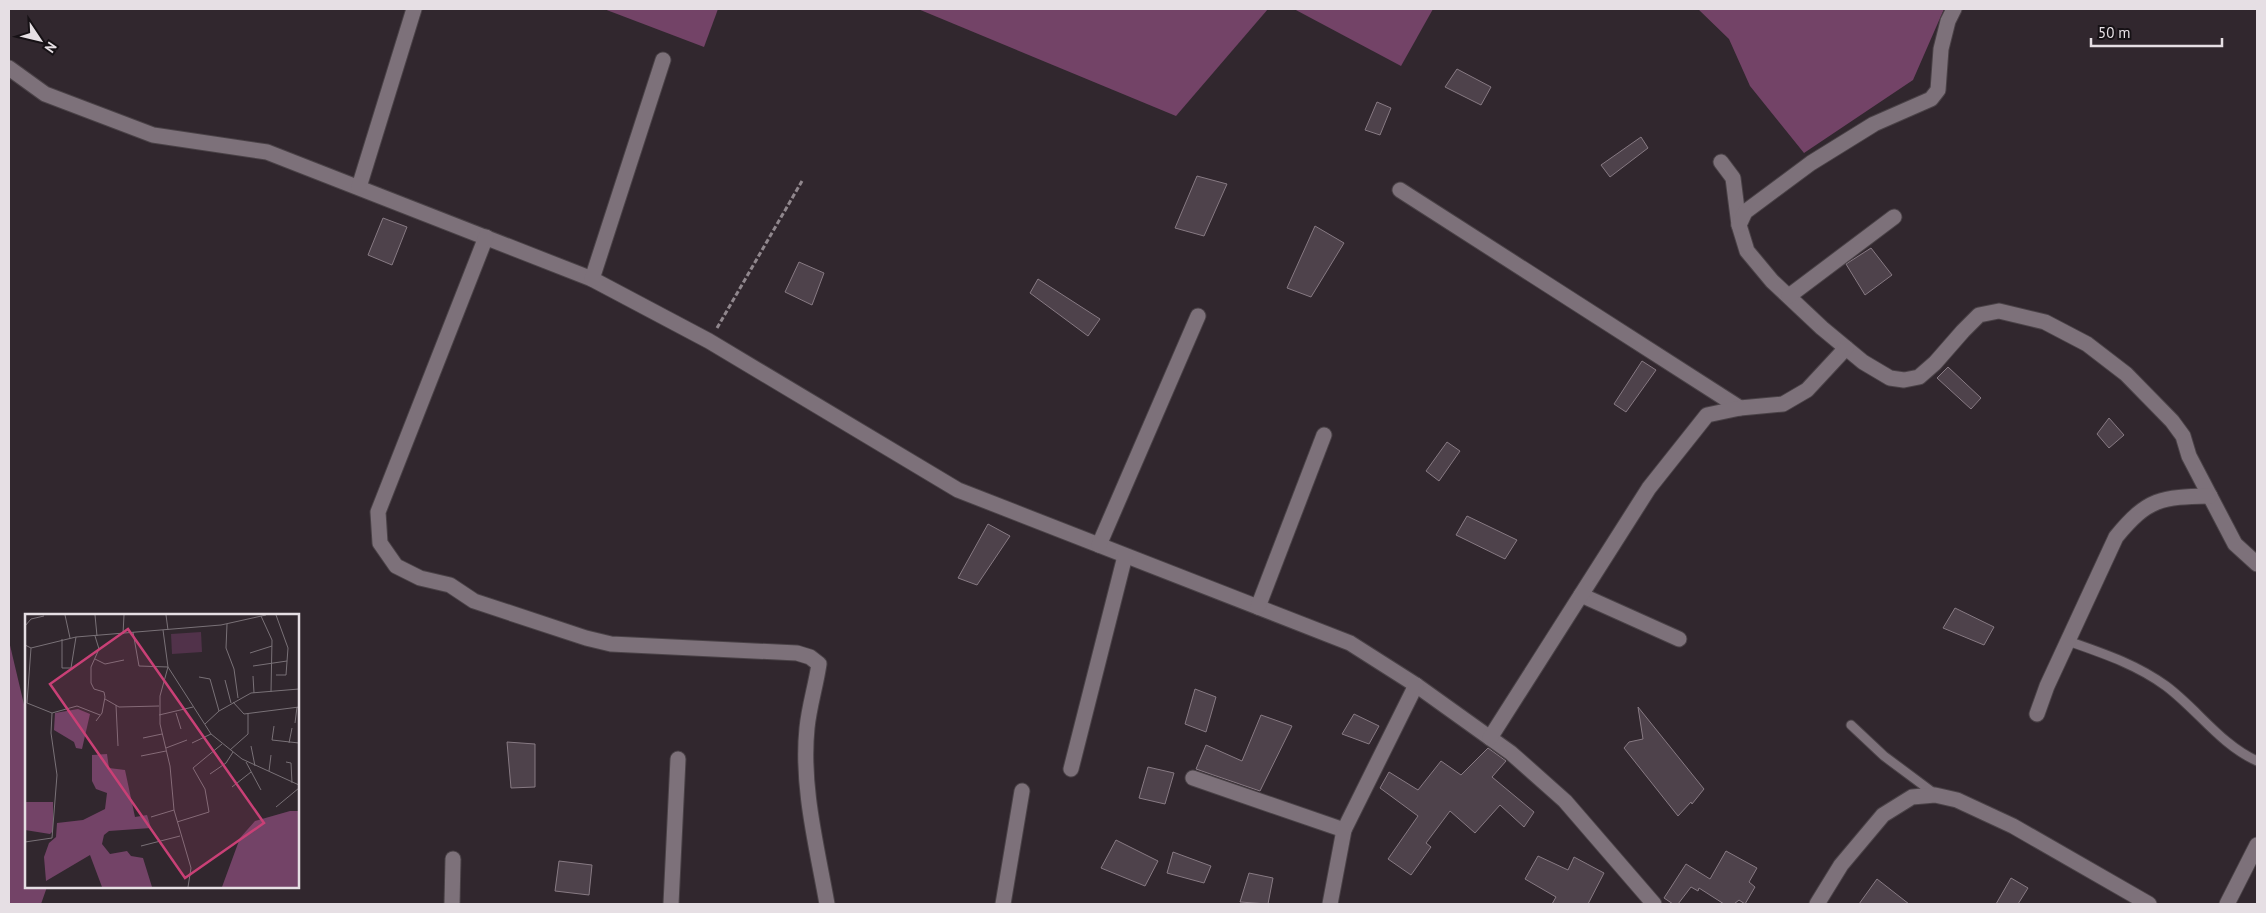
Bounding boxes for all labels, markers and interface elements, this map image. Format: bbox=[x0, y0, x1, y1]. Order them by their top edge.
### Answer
north arrow bbox=[15, 15, 65, 65]
scale bar bbox=[2091, 15, 2222, 47]
text: 50 m bbox=[2098, 23, 2131, 42]
text: N bbox=[41, 39, 61, 56]
inset map bbox=[25, 614, 299, 888]

